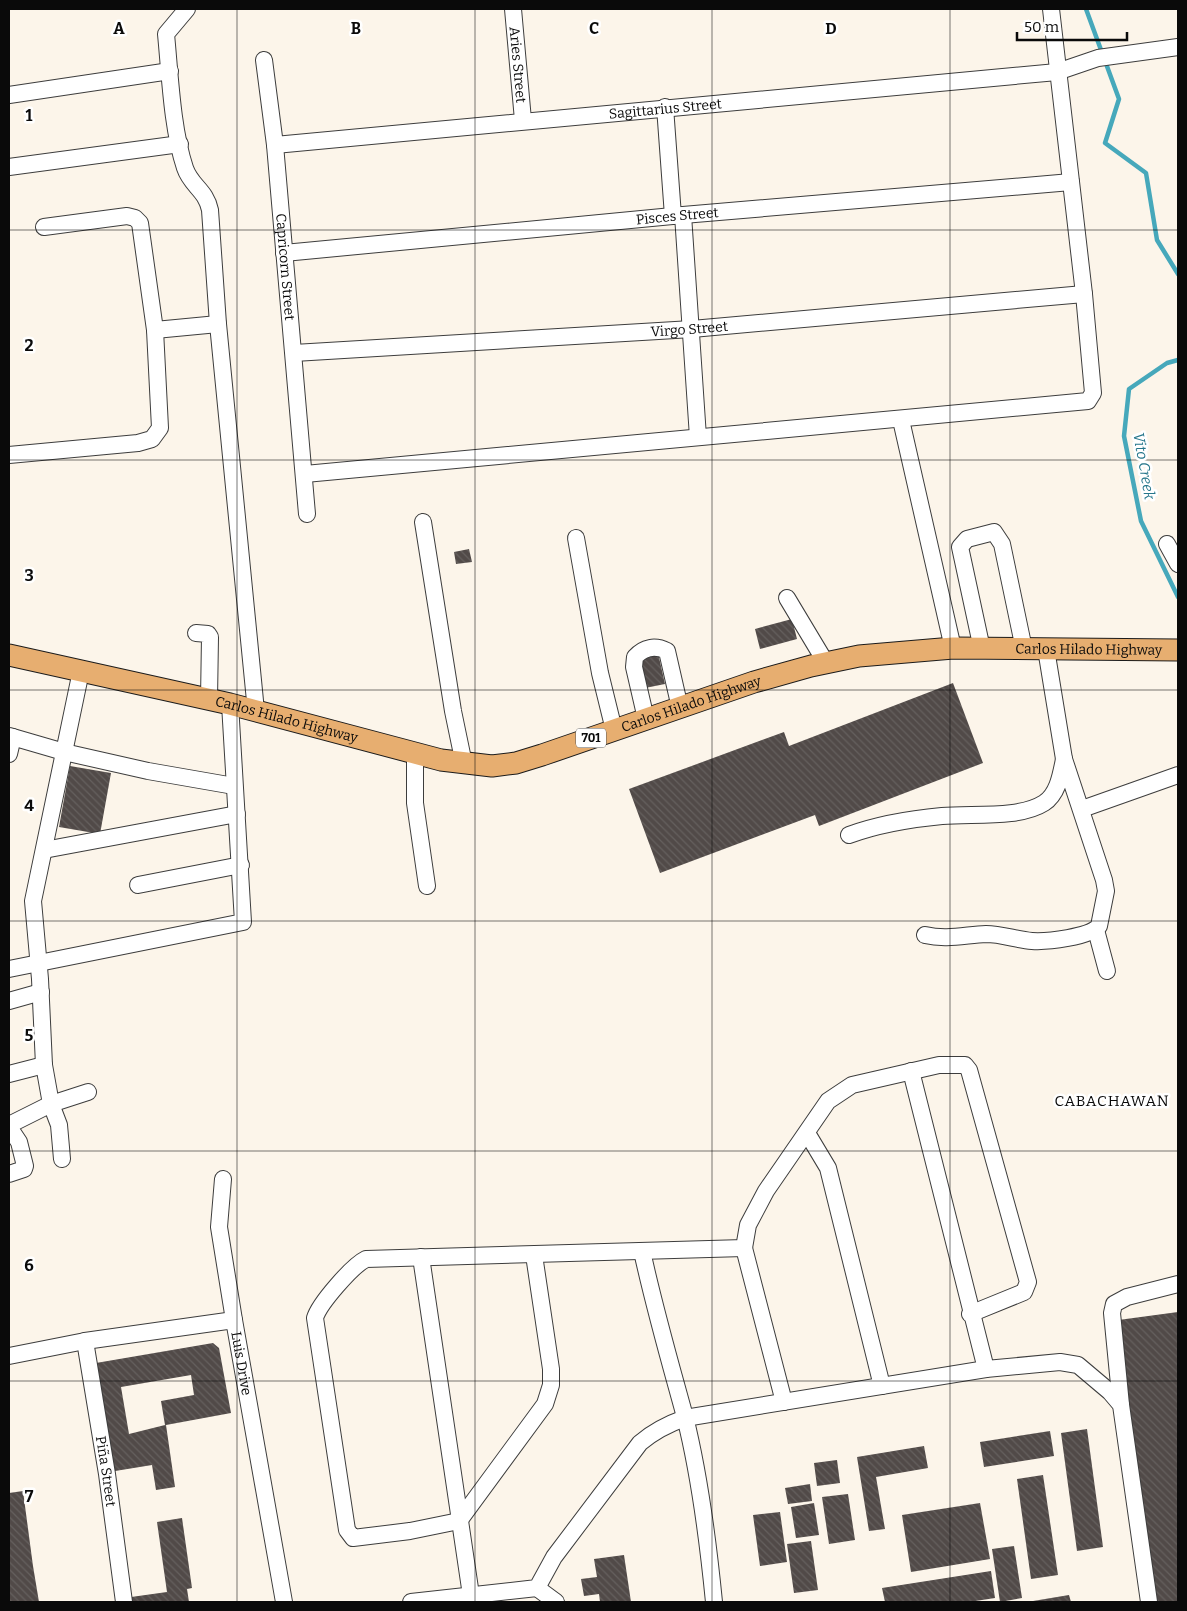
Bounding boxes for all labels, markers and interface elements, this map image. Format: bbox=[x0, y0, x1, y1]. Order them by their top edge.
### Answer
scale bar bbox=[1017, 10, 1127, 42]
text: 50 m bbox=[1024, 18, 1060, 36]
text: A bbox=[113, 19, 125, 38]
text: B bbox=[351, 19, 361, 38]
text: C bbox=[589, 19, 599, 38]
text: D bbox=[825, 19, 837, 38]
street label: Aries Street bbox=[506, 26, 529, 104]
street label: Sagittarius Street bbox=[608, 95, 723, 123]
text: 1 bbox=[26, 106, 33, 125]
street label: Pisces Street bbox=[635, 204, 719, 228]
street label: Capricorn Street bbox=[272, 213, 298, 321]
street label: Virgo Street bbox=[650, 318, 729, 340]
text: 2 bbox=[24, 336, 34, 355]
water label: Vito Creek bbox=[1129, 431, 1159, 502]
text: 3 bbox=[24, 566, 34, 585]
street label: Carlos Hilado Highway bbox=[1015, 641, 1163, 659]
street label: Carlos Hilado Highway bbox=[619, 672, 764, 736]
street label: Carlos Hilado Highway bbox=[214, 693, 360, 747]
road number: 701 bbox=[576, 728, 606, 748]
text: 4 bbox=[24, 796, 34, 815]
text: 5 bbox=[25, 1026, 34, 1045]
district label: CABACHAWAN bbox=[1054, 1092, 1170, 1110]
text: 6 bbox=[24, 1256, 34, 1275]
street label: Luis Drive bbox=[227, 1330, 255, 1397]
street label: Piña Street bbox=[92, 1435, 119, 1508]
text: 7 bbox=[25, 1487, 34, 1506]

